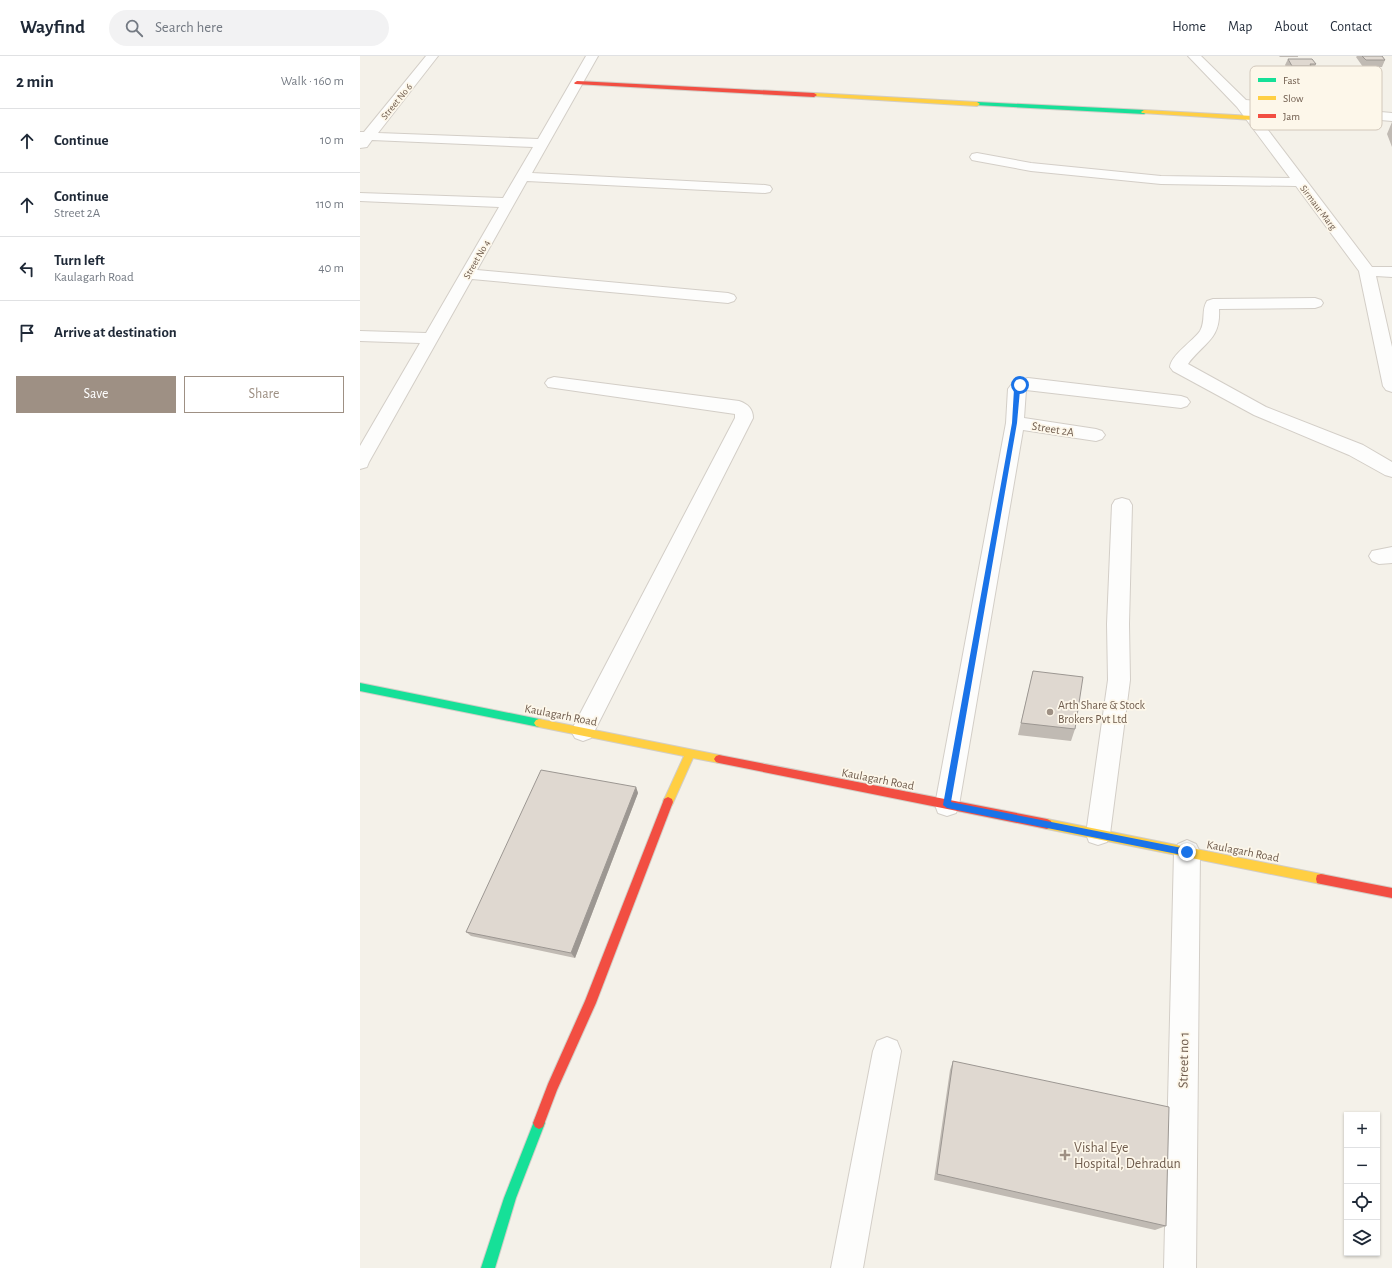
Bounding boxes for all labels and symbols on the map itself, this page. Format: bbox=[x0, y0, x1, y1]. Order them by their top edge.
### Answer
legend bbox=[1250, 66, 1382, 130]
text: Fast bbox=[1283, 75, 1301, 86]
street label: Street No 6 bbox=[379, 82, 414, 122]
text: Slow bbox=[1283, 93, 1304, 104]
text: Jam bbox=[1283, 111, 1300, 122]
street label: Sirmaur Marg bbox=[1298, 183, 1338, 232]
street label: Street No 4 bbox=[462, 238, 492, 281]
route start bbox=[1011, 376, 1029, 394]
street label: Street 2A bbox=[1031, 420, 1075, 438]
place label: Arth Share & Stock Brokers Pvt Ltd bbox=[1058, 699, 1145, 725]
street label: Kaulagarh Road bbox=[524, 702, 598, 728]
marker: Arth Share & Stock Brokers Pvt Ltd bbox=[1045, 707, 1055, 717]
street label: Kaulagarh Road bbox=[841, 766, 915, 792]
street label: Kaulagarh Road bbox=[1206, 838, 1280, 864]
route end bbox=[1178, 843, 1196, 861]
street label: Street no 1 bbox=[1177, 1032, 1191, 1088]
place label: Vishal Eye Hospital, Dehradun bbox=[1074, 1141, 1181, 1171]
marker: Vishal Eye Hospital, Dehradun bbox=[1059, 1149, 1071, 1161]

